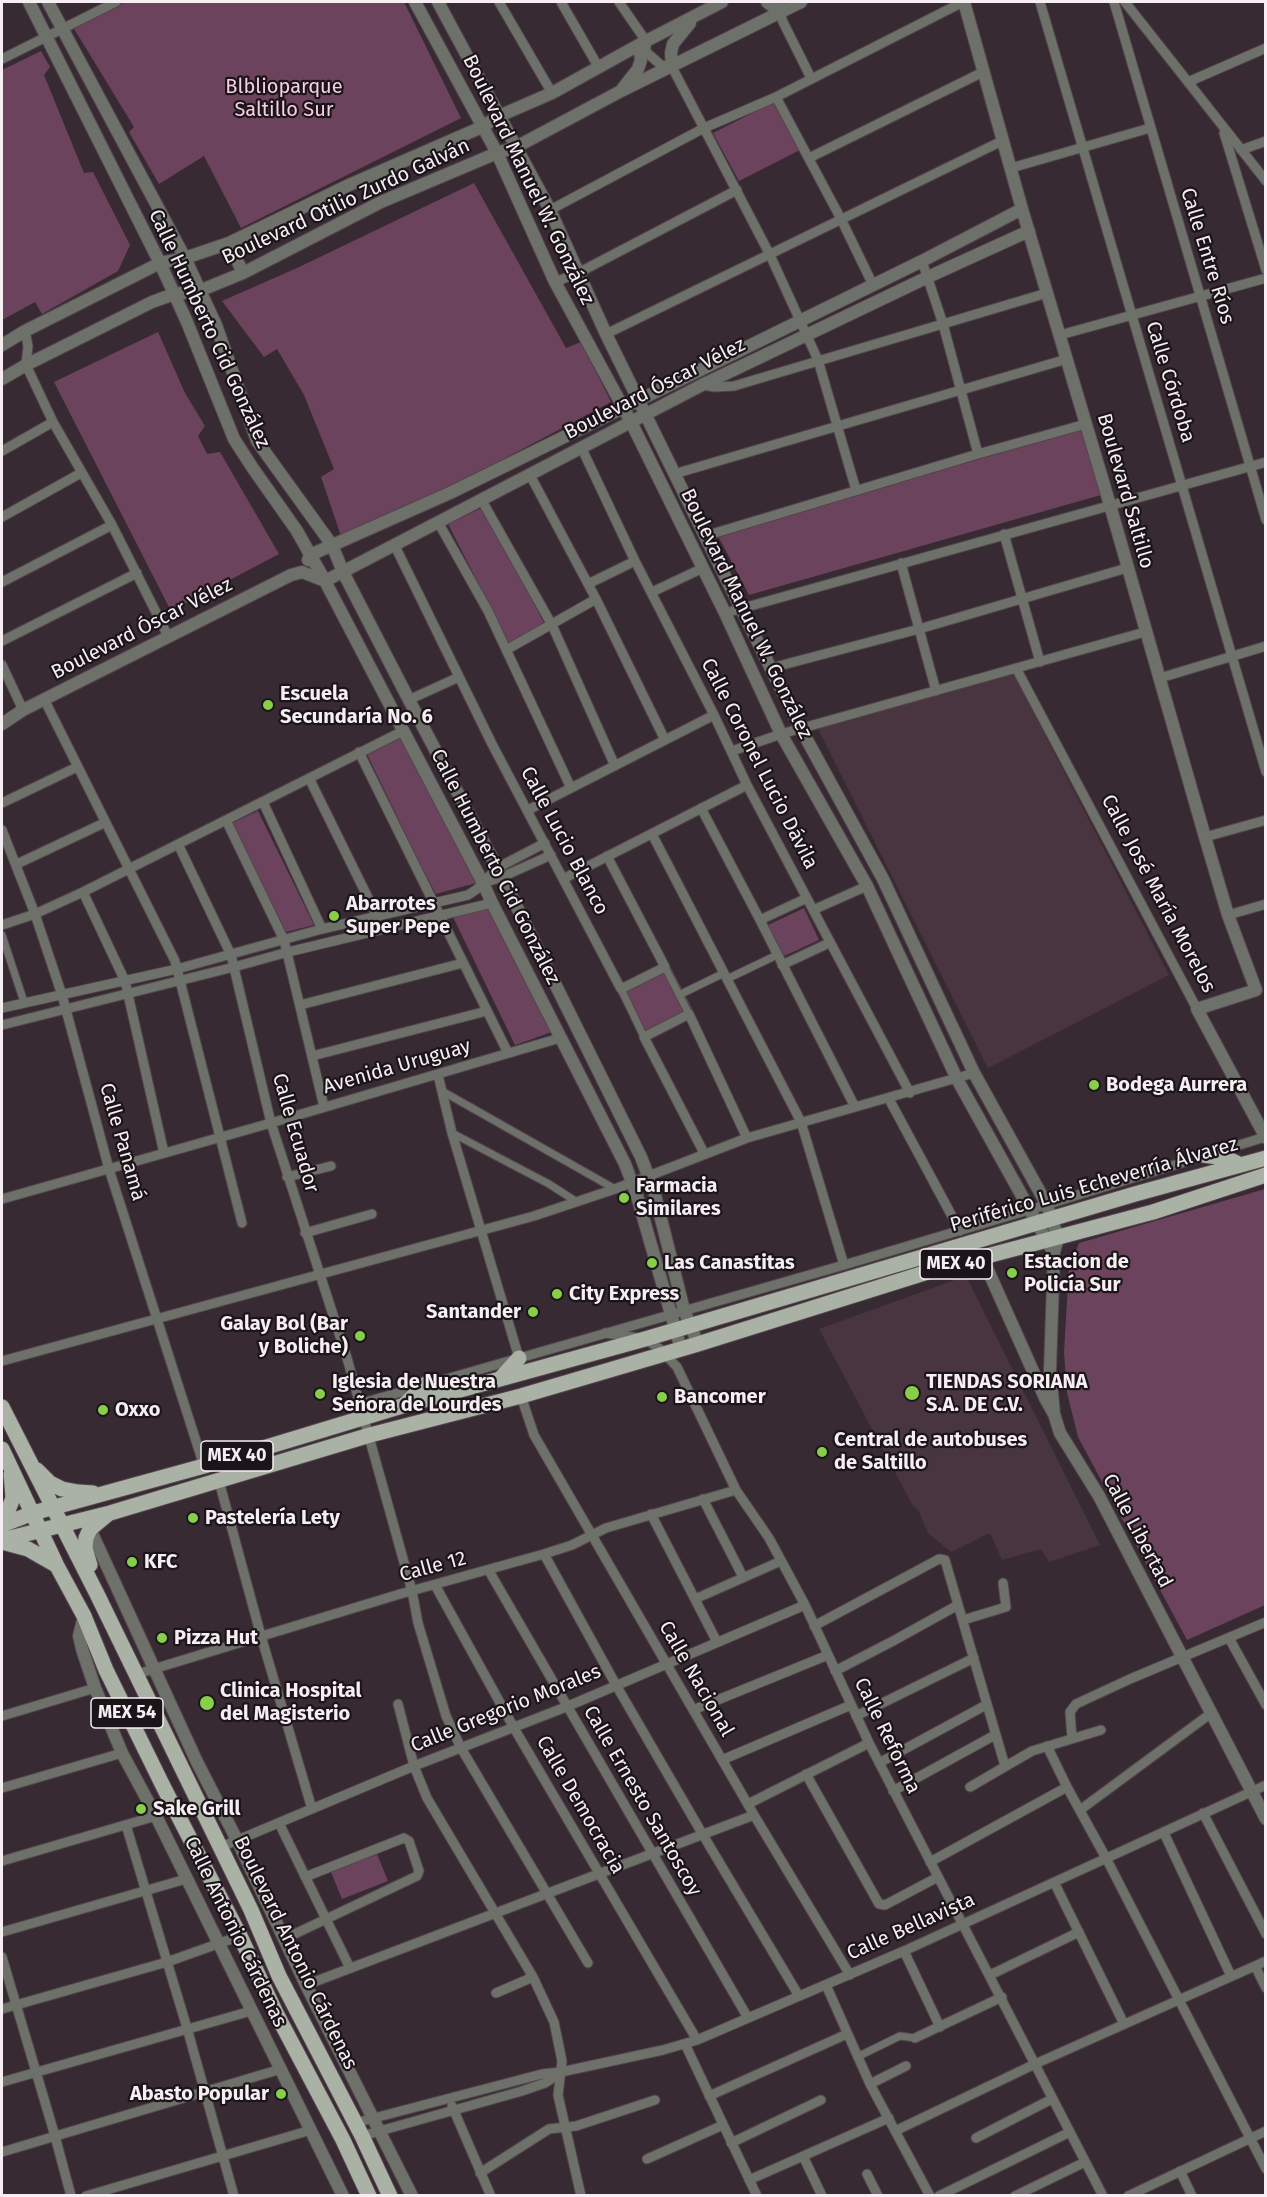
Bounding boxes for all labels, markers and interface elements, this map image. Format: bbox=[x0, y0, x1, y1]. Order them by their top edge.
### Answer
street label: Boulevard Manuel W. González bbox=[457, 51, 599, 309]
park label: Blblioparque Saltillo Sur bbox=[225, 75, 343, 122]
street label: Boulevard Otilio Zurdo Galván bbox=[218, 134, 474, 270]
street label: Calle Entre Ríos bbox=[1175, 185, 1239, 327]
street label: Calle Humberto Cid González bbox=[143, 206, 275, 452]
street label: Calle Córdoba bbox=[1140, 319, 1200, 445]
street label: Boulevard Óscar Vélez bbox=[560, 333, 750, 445]
street label: Boulevard Saltillo bbox=[1091, 411, 1159, 571]
street label: Boulevard Manuel W. González bbox=[675, 485, 817, 743]
street label: Boulevard Óscar Vélez bbox=[47, 573, 237, 685]
street label: Calle Coronel Lucio Dávila bbox=[695, 655, 823, 873]
place label: Escuela Secundaría No. 6 bbox=[280, 682, 433, 729]
marker: Escuela Secundaría No. 6 bbox=[261, 698, 275, 712]
street label: Calle Humberto Cid González bbox=[425, 745, 565, 989]
street label: Calle Lucio Blanco bbox=[515, 763, 613, 919]
street label: Calle José María Morelos bbox=[1096, 791, 1220, 997]
place label: Abarrotes Super Pepe bbox=[346, 892, 450, 939]
marker: Abarrotes Super Pepe bbox=[327, 909, 341, 923]
street label: Avenida Uruguay bbox=[320, 1034, 474, 1100]
street label: Calle Ecuador bbox=[267, 1071, 323, 1195]
place label: Bodega Aurrera bbox=[1106, 1073, 1247, 1097]
marker: Bodega Aurrera bbox=[1087, 1078, 1101, 1092]
street label: Calle Panamá bbox=[94, 1080, 150, 1204]
street label: Periférico Luis Echeverría Álvarez bbox=[947, 1132, 1241, 1238]
place label: Farmacia Similares bbox=[636, 1174, 721, 1221]
marker: Farmacia Similares bbox=[617, 1191, 631, 1205]
road number: MEX 40 bbox=[920, 1249, 992, 1279]
place label: Estacion de Policía Sur bbox=[1024, 1250, 1129, 1297]
place label: Las Canastitas bbox=[664, 1251, 795, 1275]
marker: Las Canastitas bbox=[645, 1256, 659, 1270]
marker: Estacion de Policía Sur bbox=[1005, 1266, 1019, 1280]
place label: City Express bbox=[569, 1282, 679, 1306]
marker: City Express bbox=[550, 1287, 564, 1301]
place label: Santander bbox=[426, 1300, 521, 1324]
marker: Santander bbox=[526, 1305, 540, 1319]
place label: Galay Bol (Bar y Boliche) bbox=[220, 1312, 348, 1359]
marker: Galay Bol (Bar y Boliche) bbox=[353, 1329, 367, 1343]
place label: Iglesia de Nuestra Señora de Lourdes bbox=[332, 1370, 501, 1417]
place label: TIENDAS SORIANA S.A. DE C.V. bbox=[926, 1370, 1088, 1417]
marker: TIENDAS SORIANA S.A. DE C.V. bbox=[903, 1384, 921, 1402]
place label: Bancomer bbox=[674, 1385, 766, 1409]
marker: Iglesia de Nuestra Señora de Lourdes bbox=[313, 1387, 327, 1401]
marker: Bancomer bbox=[655, 1390, 669, 1404]
place label: Oxxo bbox=[115, 1398, 161, 1422]
marker: Oxxo bbox=[96, 1403, 110, 1417]
place label: Central de autobuses de Saltillo bbox=[834, 1428, 1027, 1475]
road number: MEX 40 bbox=[201, 1441, 273, 1471]
marker: Central de autobuses de Saltillo bbox=[815, 1445, 829, 1459]
street label: Calle Libertad bbox=[1097, 1470, 1177, 1592]
place label: Pastelería Lety bbox=[205, 1506, 340, 1530]
marker: Pastelería Lety bbox=[186, 1511, 200, 1525]
street label: Calle 12 bbox=[397, 1547, 469, 1587]
place label: KFC bbox=[144, 1550, 178, 1574]
marker: KFC bbox=[125, 1555, 139, 1569]
street label: Calle Nacional bbox=[653, 1617, 739, 1741]
place label: Pizza Hut bbox=[174, 1626, 258, 1650]
marker: Pizza Hut bbox=[155, 1631, 169, 1645]
street label: Calle Gregorio Morales bbox=[407, 1660, 605, 1758]
street label: Calle Reforma bbox=[849, 1674, 925, 1798]
place label: Clinica Hospital del Magisterio bbox=[220, 1679, 362, 1726]
marker: Clinica Hospital del Magisterio bbox=[198, 1694, 216, 1712]
road number: MEX 54 bbox=[91, 1698, 163, 1728]
street label: Calle Ernesto Santoscoy bbox=[578, 1702, 706, 1900]
street label: Calle Democracia bbox=[531, 1732, 629, 1878]
place label: Sake Grill bbox=[153, 1797, 240, 1821]
marker: Sake Grill bbox=[134, 1802, 148, 1816]
street label: Boulevard Antonio Cárdenas bbox=[228, 1832, 362, 2074]
street label: Calle Antonio Cárdenas bbox=[178, 1833, 292, 2031]
street label: Calle Bellavista bbox=[843, 1888, 979, 1966]
place label: Abasto Popular bbox=[130, 2082, 269, 2106]
marker: Abasto Popular bbox=[274, 2087, 288, 2101]

